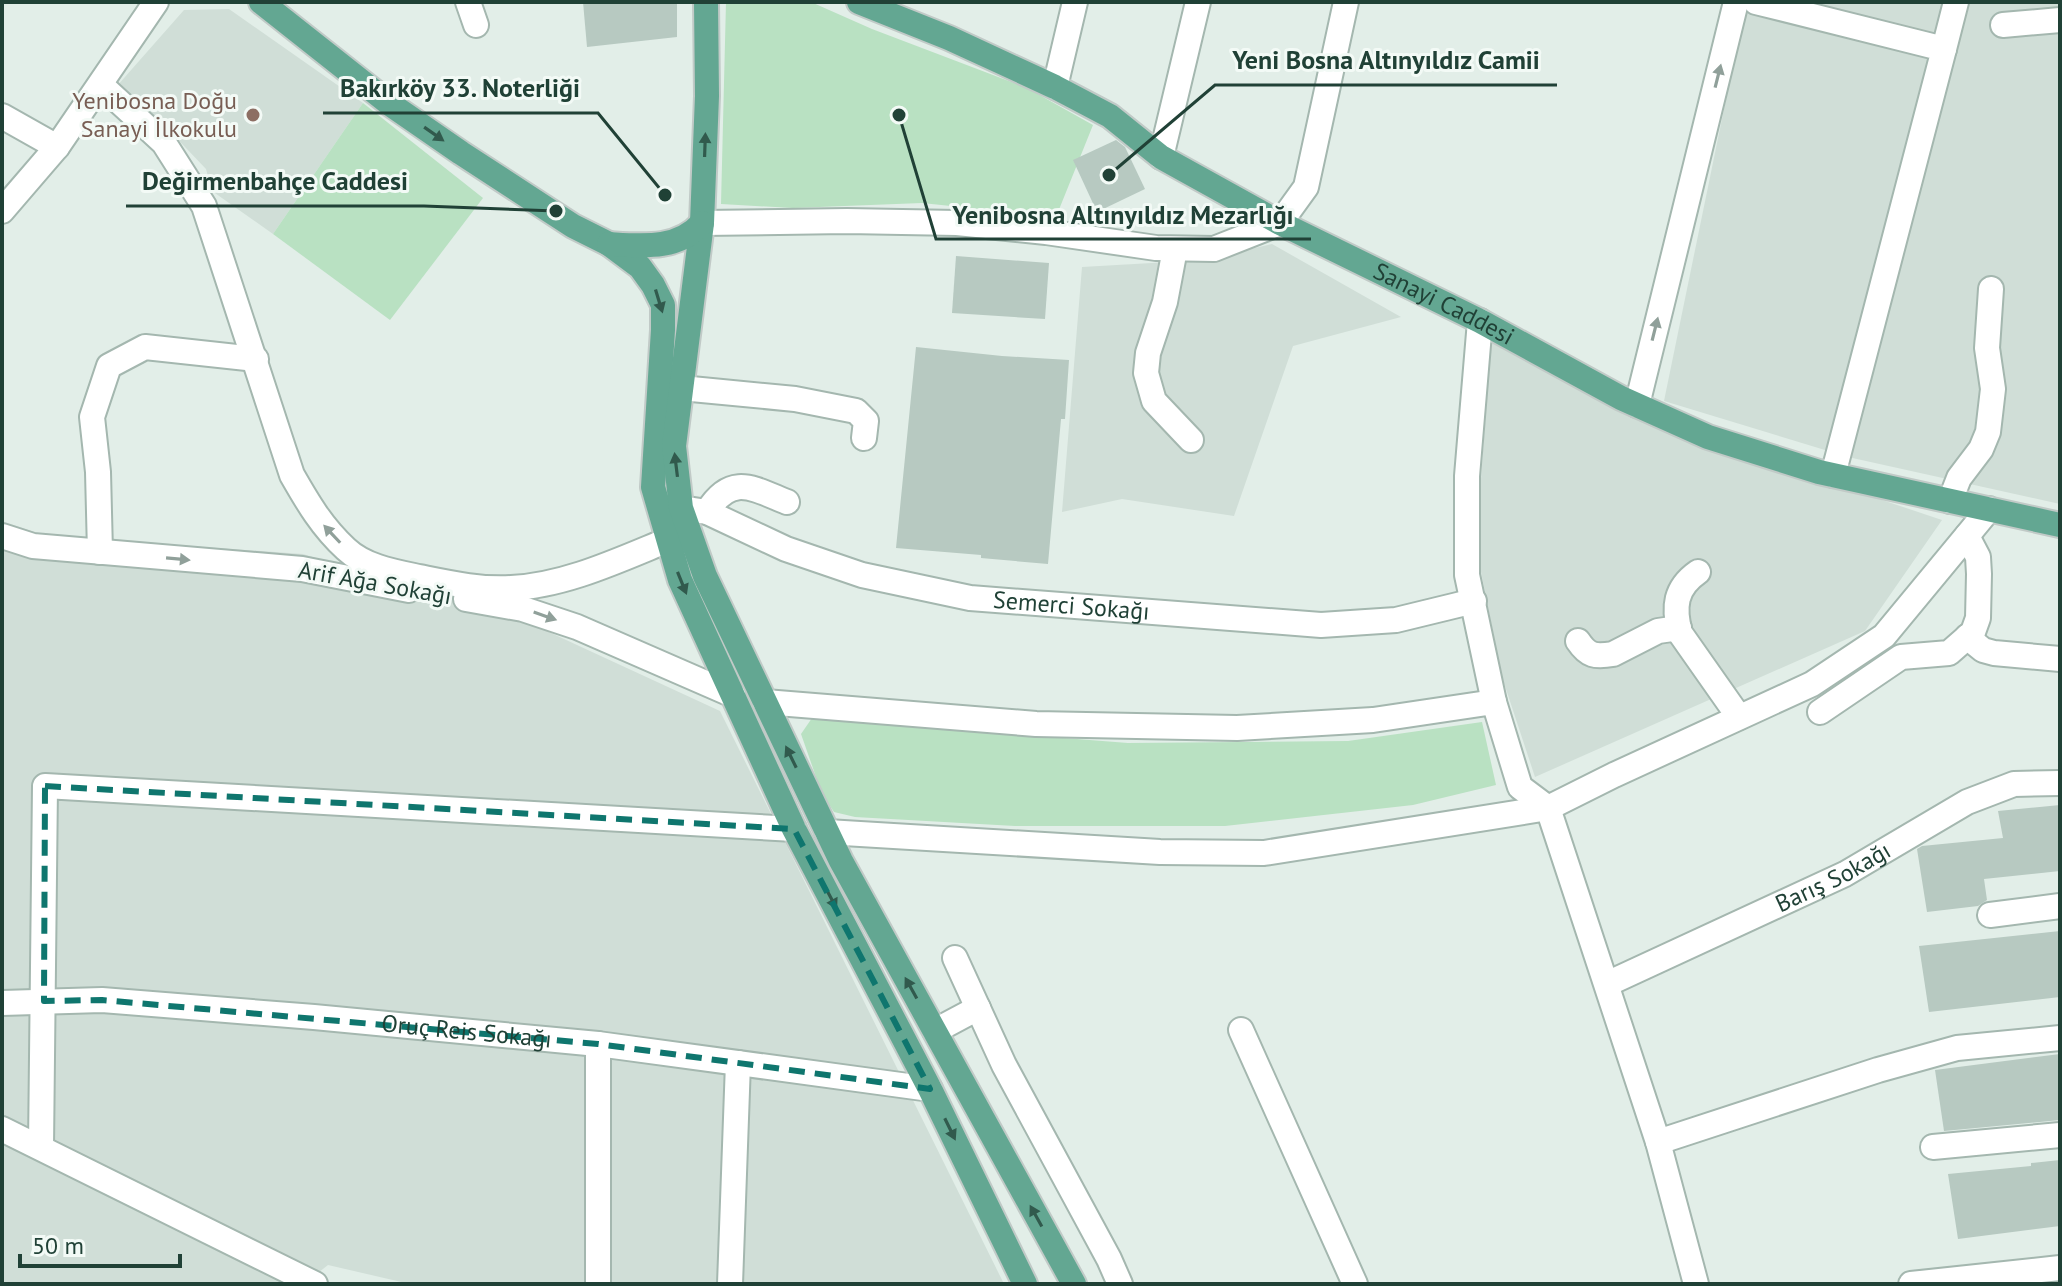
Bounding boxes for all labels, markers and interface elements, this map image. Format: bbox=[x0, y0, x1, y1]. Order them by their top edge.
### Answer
callout: Yeni Bosna Altınyıldız Camii bbox=[1215, 35, 1557, 85]
text: Yeni Bosna Altınyıldız Camii bbox=[1231, 43, 1540, 76]
callout: Bakırköy 33. Noterliği bbox=[323, 63, 598, 113]
one-way arrow bbox=[1712, 64, 1724, 89]
text: Bakırköy 33. Noterliği bbox=[340, 71, 580, 104]
place label: Yenibosna Doğu Sanayi İlkokulu bbox=[72, 85, 237, 144]
marker: Yenibosna Doğu Sanayi İlkokulu bbox=[244, 106, 262, 124]
one-way arrow bbox=[423, 126, 444, 141]
one-way arrow bbox=[699, 132, 711, 157]
callout: Değirmenbahçe Caddesi bbox=[126, 156, 424, 206]
text: Değirmenbahçe Caddesi bbox=[142, 164, 408, 197]
callout: Yenibosna Altınyıldız Mezarlığı bbox=[936, 189, 1311, 239]
text: Yenibosna Altınyıldız Mezarlığı bbox=[951, 198, 1294, 231]
street label: Sanayi Caddesi bbox=[1368, 255, 1520, 352]
one-way arrow bbox=[653, 289, 666, 313]
one-way arrow bbox=[1650, 316, 1662, 341]
one-way arrow bbox=[670, 452, 683, 477]
one-way arrow bbox=[323, 525, 341, 544]
one-way arrow bbox=[166, 553, 191, 566]
street label: Arif Ağa Sokağı bbox=[296, 554, 454, 611]
one-way arrow bbox=[676, 571, 689, 595]
street label: Semerci Sokağı bbox=[992, 584, 1151, 627]
one-way arrow bbox=[533, 610, 557, 622]
one-way arrow bbox=[785, 746, 798, 769]
street label: Barış Sokağı bbox=[1770, 835, 1896, 919]
one-way arrow bbox=[824, 887, 837, 910]
one-way arrow bbox=[904, 977, 918, 999]
street label: Oruç Reis Sokağı bbox=[380, 1007, 553, 1055]
one-way arrow bbox=[943, 1118, 957, 1141]
one-way arrow bbox=[1030, 1204, 1043, 1227]
scale bar bbox=[20, 1218, 180, 1268]
text: 50 m bbox=[32, 1230, 84, 1261]

